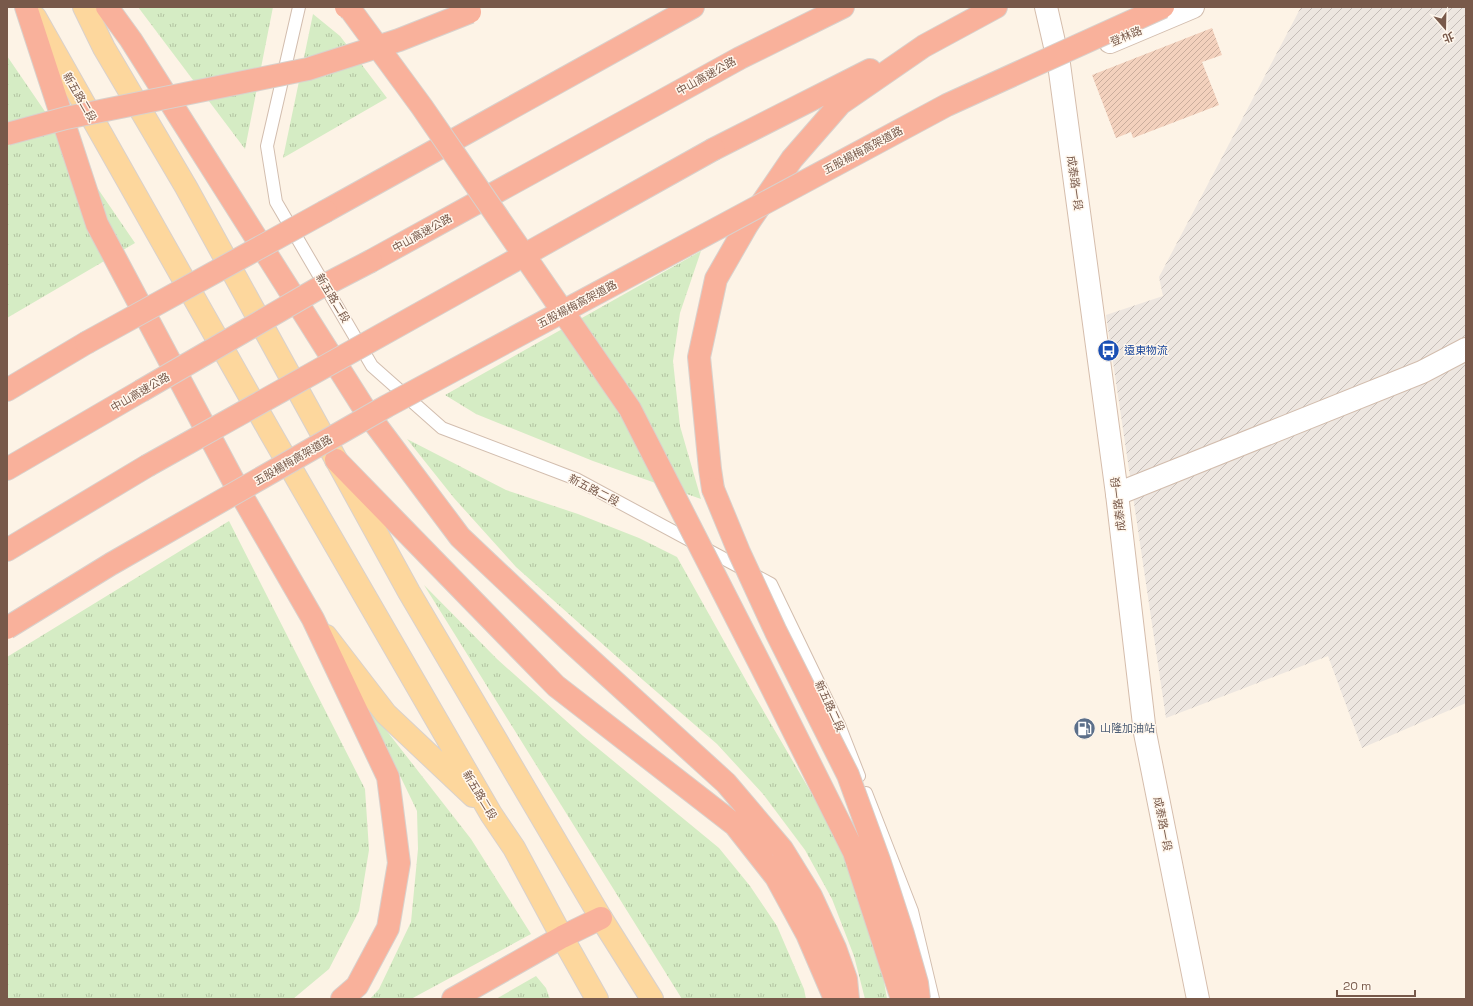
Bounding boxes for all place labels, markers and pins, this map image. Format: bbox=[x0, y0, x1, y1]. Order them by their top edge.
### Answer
bus stop icon: 遠東物流 bbox=[1096, 337, 1122, 363]
place label: 遠東物流 bbox=[1124, 343, 1168, 357]
fuel station icon: 山隆加油站 bbox=[1072, 715, 1098, 741]
place label: 山隆加油站 bbox=[1100, 721, 1155, 735]

